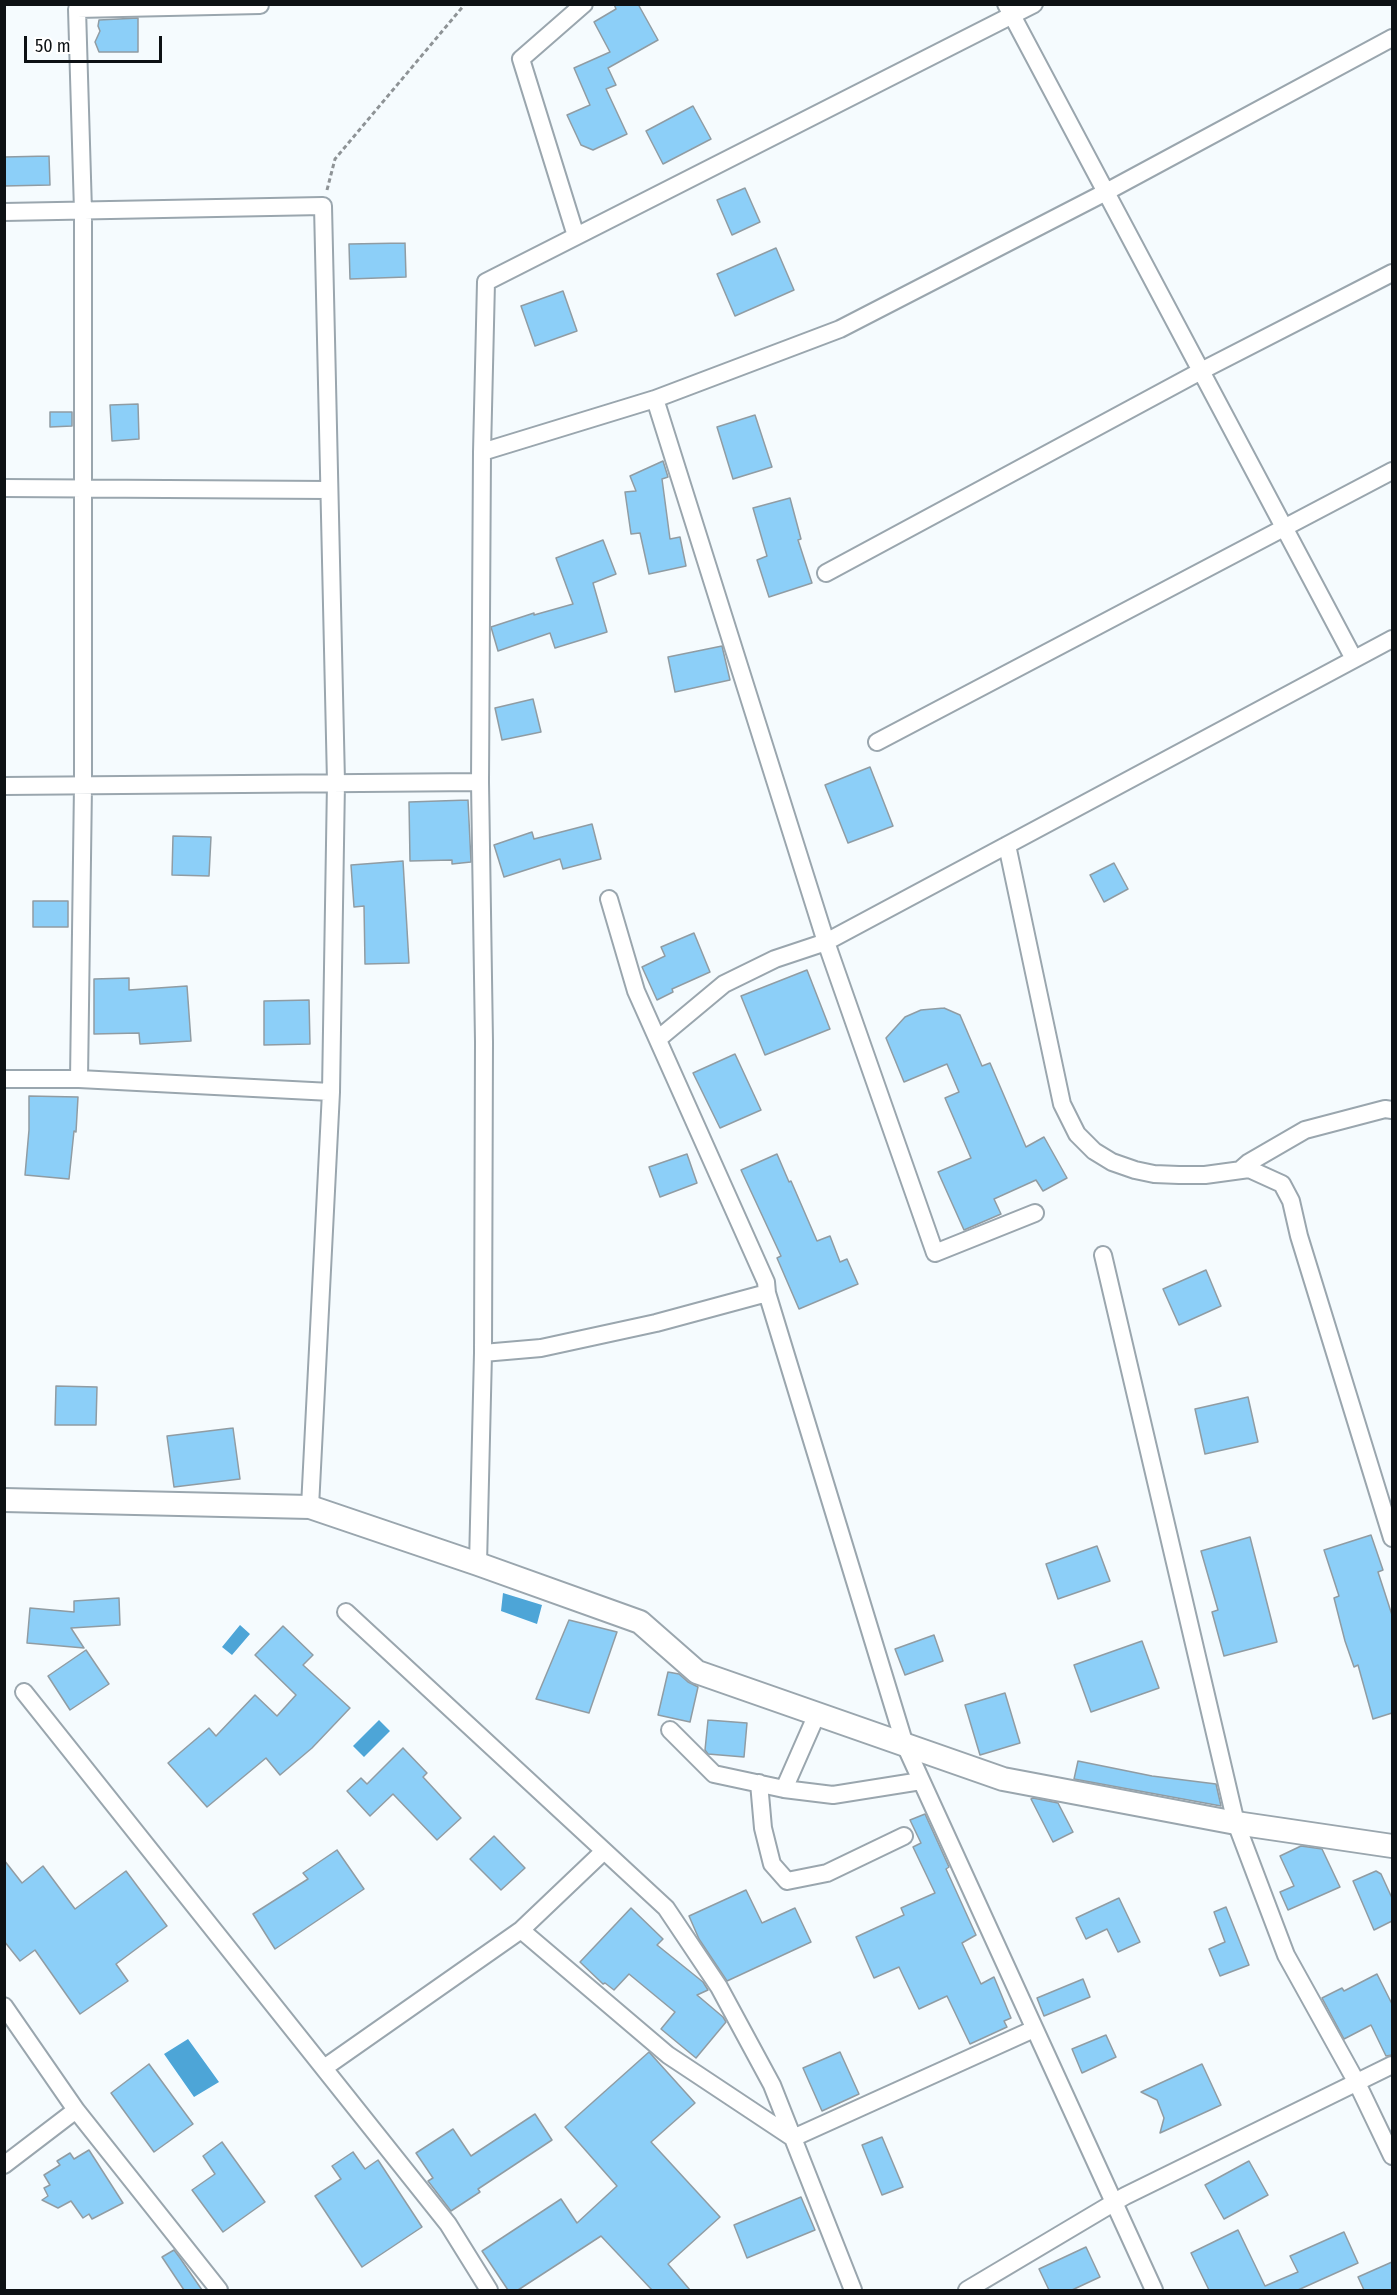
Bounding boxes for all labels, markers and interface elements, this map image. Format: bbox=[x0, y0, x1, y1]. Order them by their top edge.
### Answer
scale bar bbox=[27, 24, 165, 62]
text: 50 m bbox=[35, 35, 71, 57]

